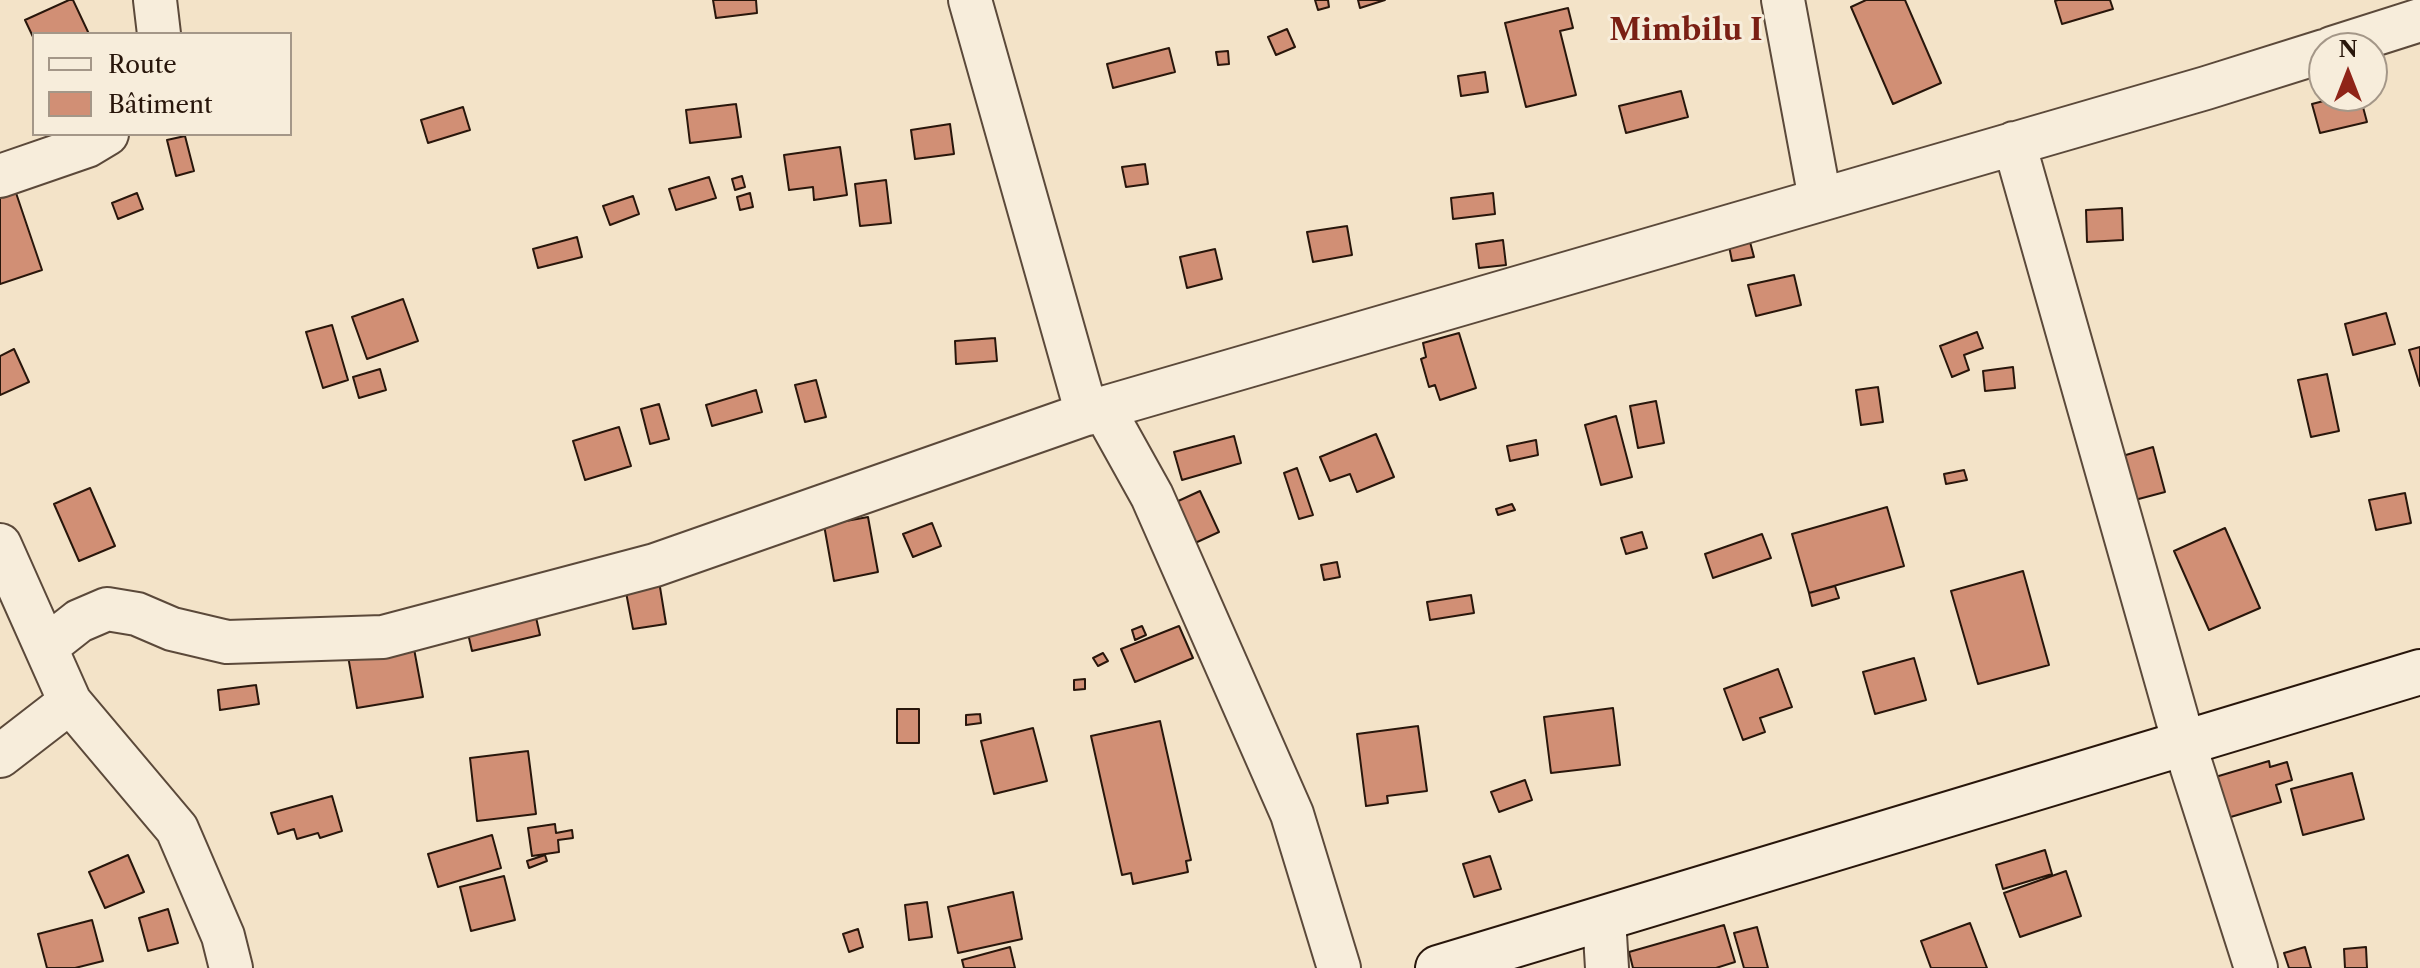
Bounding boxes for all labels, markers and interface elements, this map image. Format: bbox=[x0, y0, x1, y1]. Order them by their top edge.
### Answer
district label: Mimbilu I bbox=[1609, 13, 1763, 49]
legend bbox=[32, 32, 292, 136]
north arrow bbox=[2308, 32, 2388, 112]
text: N bbox=[2338, 36, 2358, 63]
text: Route bbox=[108, 50, 177, 79]
text: Bâtiment bbox=[108, 90, 213, 119]

